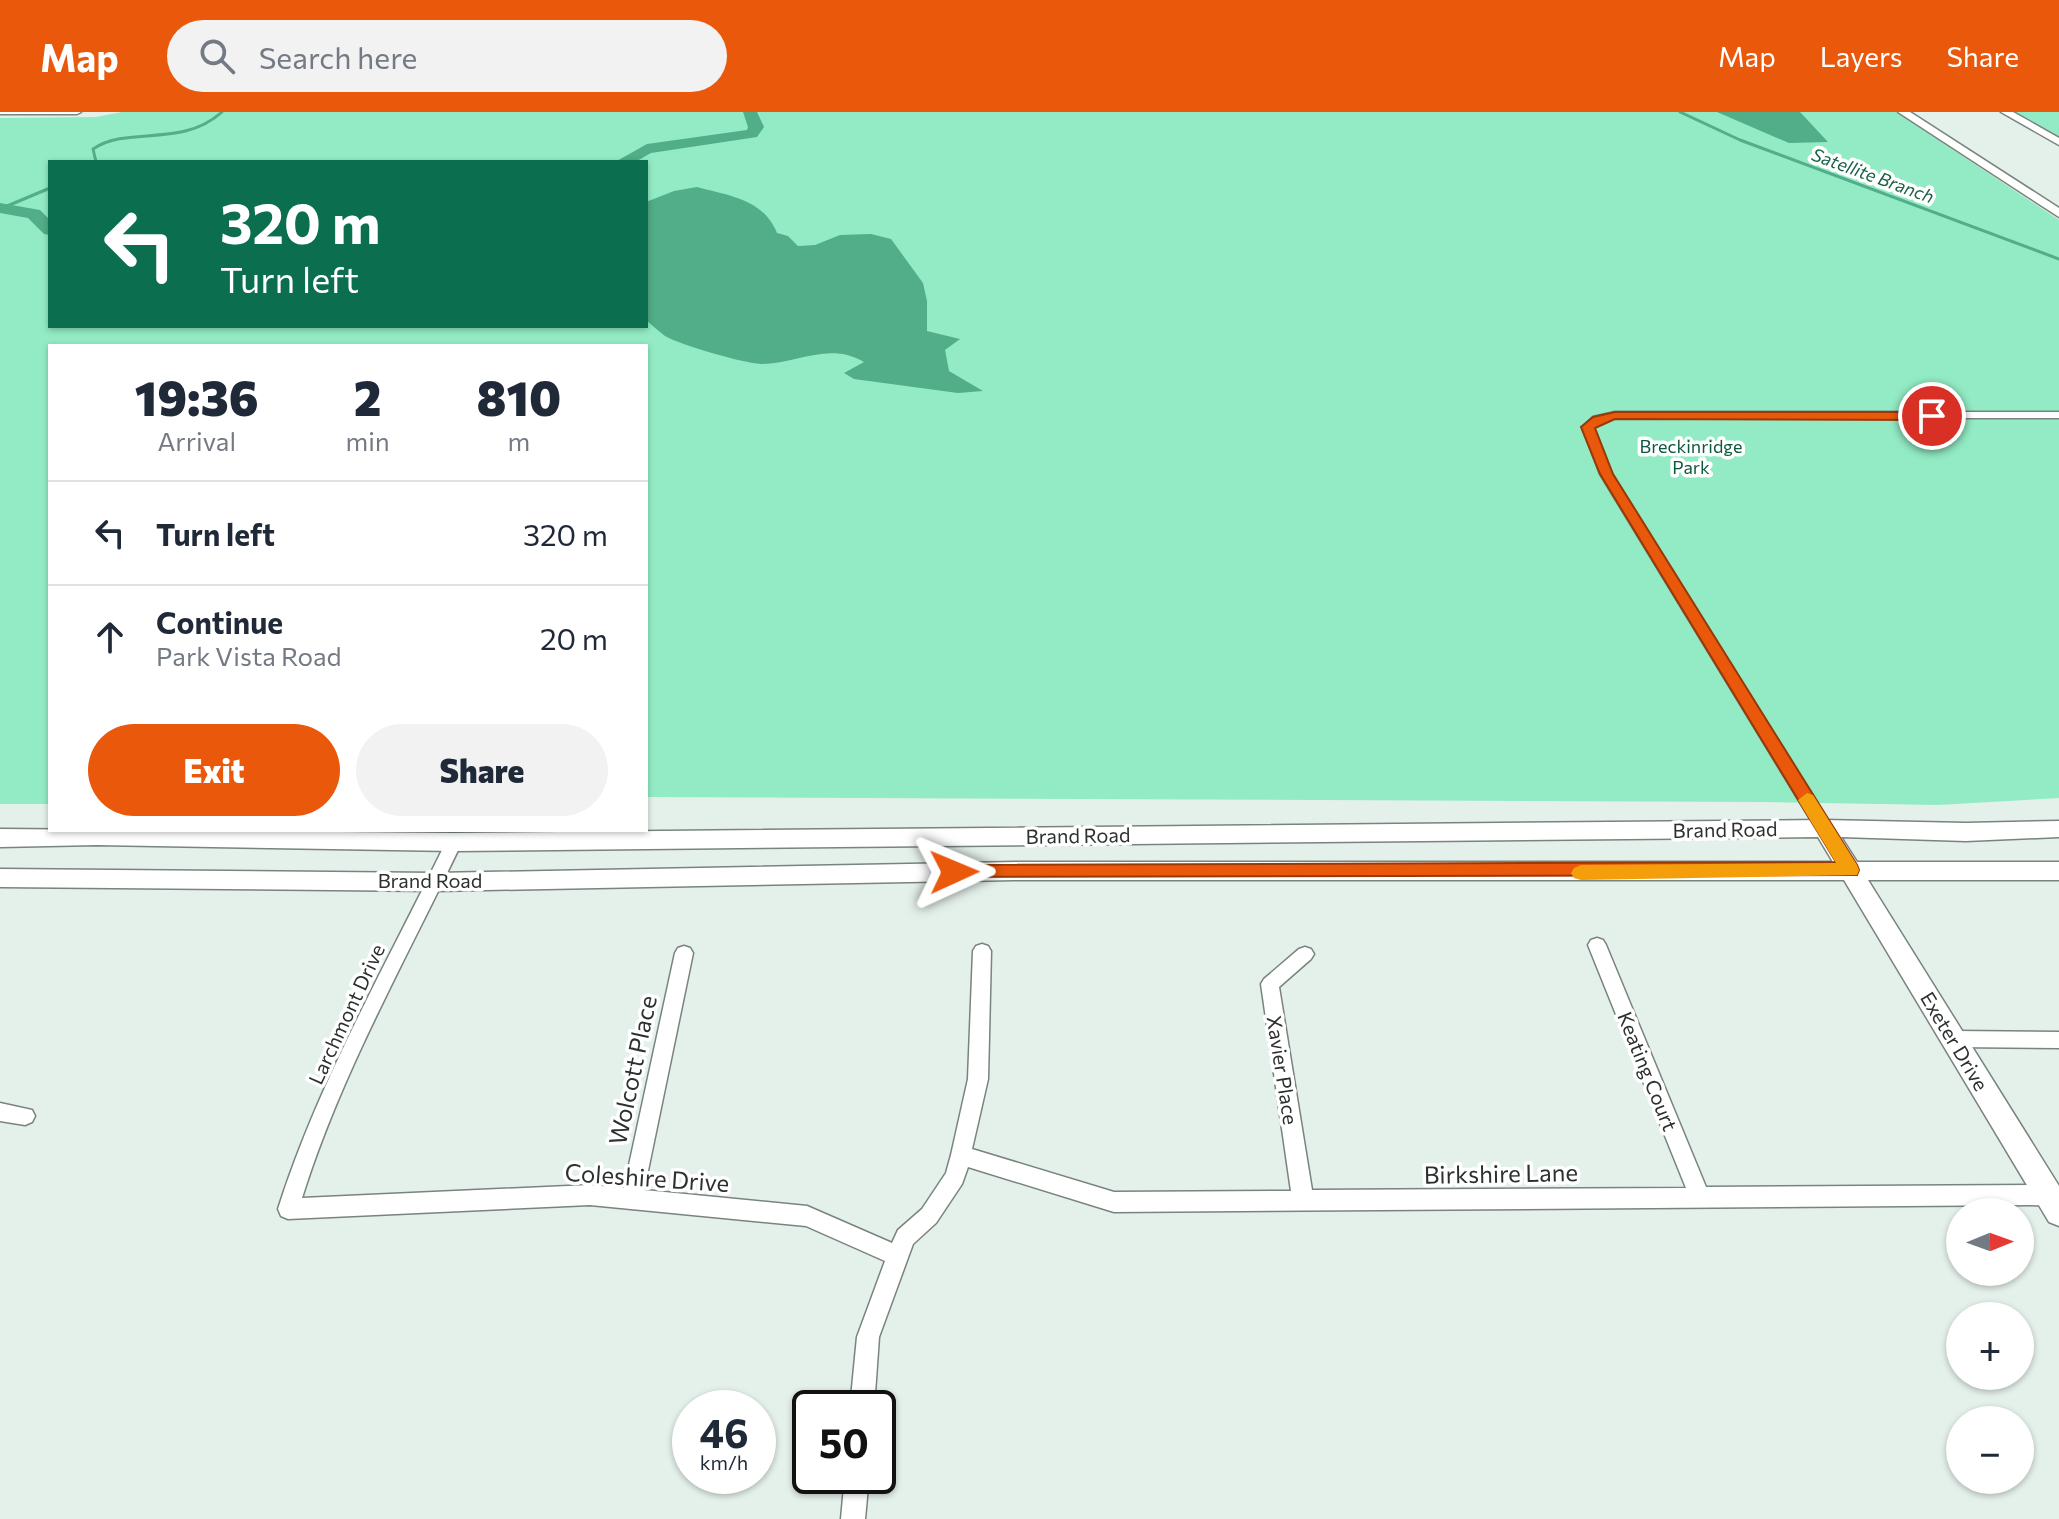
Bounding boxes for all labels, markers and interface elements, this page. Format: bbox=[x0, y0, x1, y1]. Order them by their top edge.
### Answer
search box bbox=[167, 20, 727, 92]
text: Map bbox=[40, 33, 119, 80]
icon: search bbox=[195, 34, 239, 78]
text: Search here bbox=[259, 38, 417, 75]
text: Map bbox=[1718, 39, 1776, 73]
text: Layers bbox=[1820, 39, 1902, 73]
text: Share bbox=[1946, 39, 2019, 73]
water label: Satellite Branch bbox=[1809, 143, 1937, 207]
text: 320 m bbox=[220, 187, 381, 256]
icon: left bbox=[88, 192, 192, 296]
text: Turn left bbox=[220, 256, 359, 300]
text: 19:36 bbox=[135, 367, 259, 426]
text: 2 bbox=[354, 367, 381, 426]
text: 810 bbox=[477, 367, 561, 426]
pin bbox=[1898, 382, 1966, 450]
icon: arrive bbox=[1910, 394, 1954, 438]
text: Arrival bbox=[157, 425, 236, 456]
text: min bbox=[345, 425, 390, 456]
text: m bbox=[508, 425, 530, 456]
park label: Breckinridge Park bbox=[1640, 435, 1742, 478]
icon: left bbox=[88, 511, 132, 555]
text: Turn left bbox=[156, 515, 275, 552]
text: 320 m bbox=[523, 515, 608, 552]
text: Continue bbox=[156, 603, 283, 640]
icon: ahead bbox=[88, 615, 132, 659]
text: 20 m bbox=[540, 619, 608, 656]
text: Park Vista Road bbox=[156, 640, 342, 671]
button: Exit bbox=[88, 724, 340, 816]
button: Share bbox=[356, 724, 608, 816]
street label: Brand Road bbox=[1672, 816, 1778, 842]
street label: Brand Road bbox=[1025, 822, 1131, 848]
position arrow bbox=[912, 830, 996, 914]
street label: Brand Road bbox=[378, 868, 482, 892]
street label: Larchmont Drive bbox=[303, 940, 389, 1088]
street label: Exeter Drive bbox=[1916, 987, 1994, 1095]
street label: Wolcott Place bbox=[602, 993, 662, 1147]
street label: Keating Court bbox=[1613, 1008, 1683, 1134]
street label: Xavier Place bbox=[1263, 1014, 1303, 1126]
street label: Coleshire Drive bbox=[564, 1157, 730, 1197]
street label: Birkshire Lane bbox=[1424, 1157, 1578, 1189]
north arrow bbox=[1946, 1198, 2034, 1286]
map controls bbox=[1946, 1198, 2034, 1494]
button: + bbox=[1946, 1302, 2034, 1390]
speed limit sign: 50 bbox=[792, 1390, 896, 1494]
button: − bbox=[1946, 1406, 2034, 1494]
text: 46 bbox=[699, 1407, 749, 1456]
text: km/h bbox=[700, 1450, 748, 1474]

